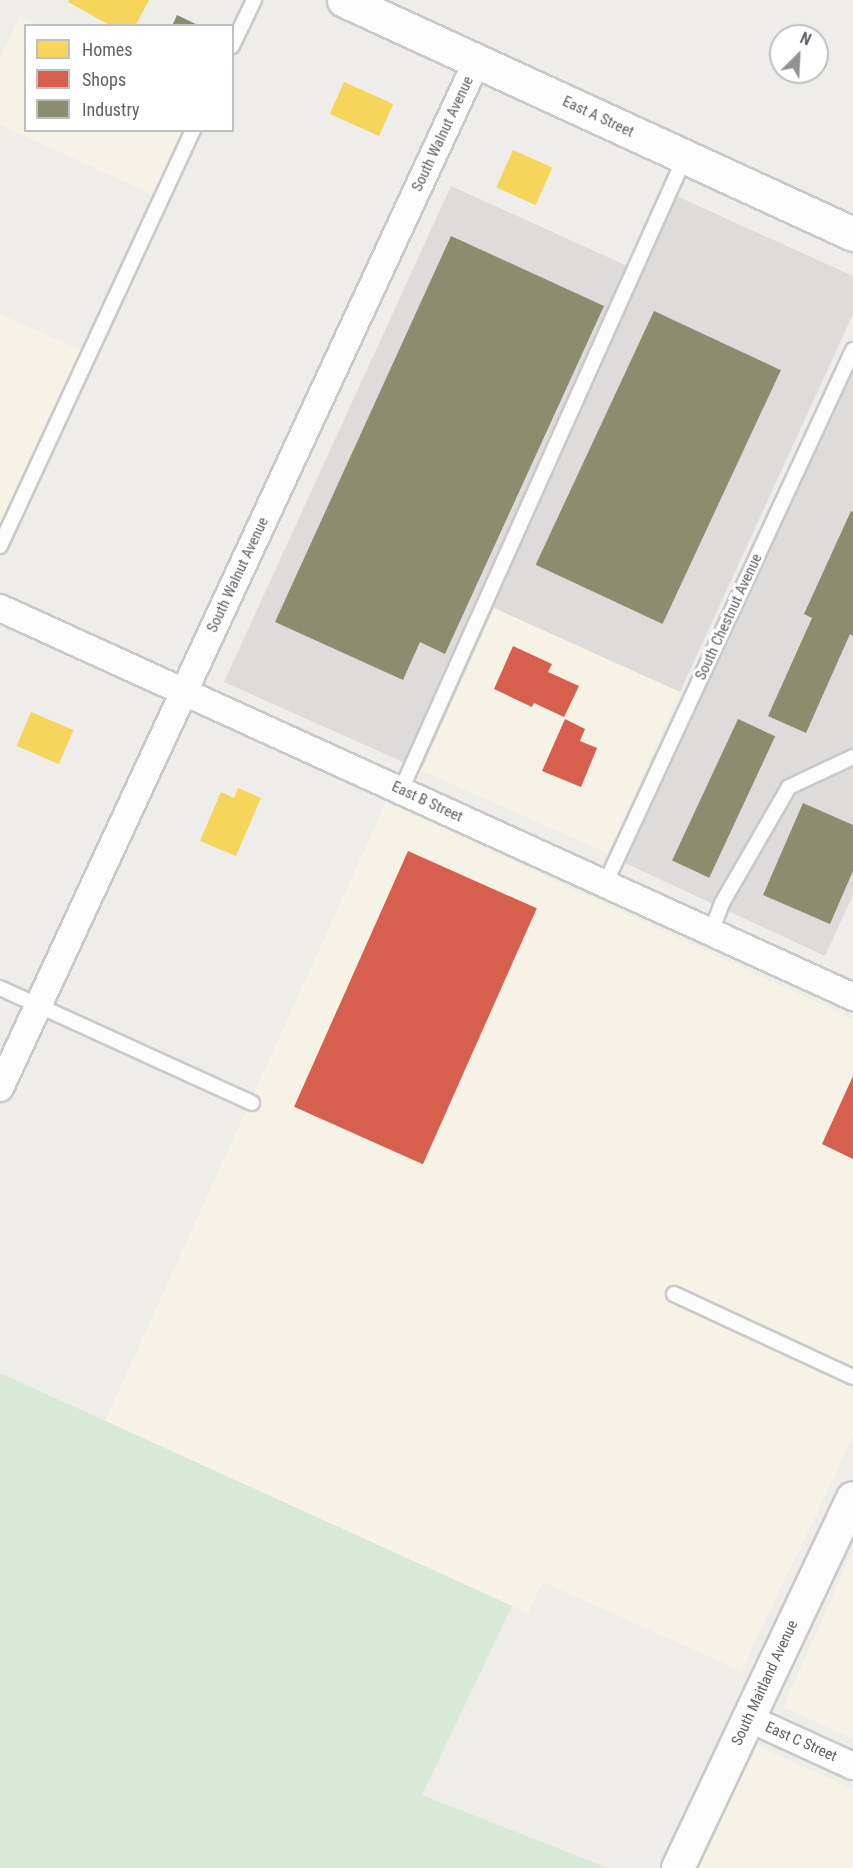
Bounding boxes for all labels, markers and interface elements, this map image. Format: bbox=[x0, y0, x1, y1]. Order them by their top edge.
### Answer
legend bbox=[24, 24, 234, 132]
north arrow bbox=[769, 24, 829, 84]
text: N bbox=[797, 28, 814, 50]
text: Homes bbox=[82, 39, 132, 60]
text: Shops bbox=[82, 69, 126, 90]
street label: South Walnut Avenue bbox=[408, 74, 478, 194]
street label: East A Street bbox=[559, 93, 637, 141]
text: Industry bbox=[82, 99, 140, 120]
street label: South Walnut Avenue bbox=[203, 515, 273, 635]
street label: South Chestnut Avenue bbox=[692, 551, 766, 683]
street label: East B Street bbox=[389, 778, 465, 826]
street label: South Maitland Avenue bbox=[728, 1618, 802, 1748]
street label: East C Street bbox=[762, 1718, 840, 1766]

